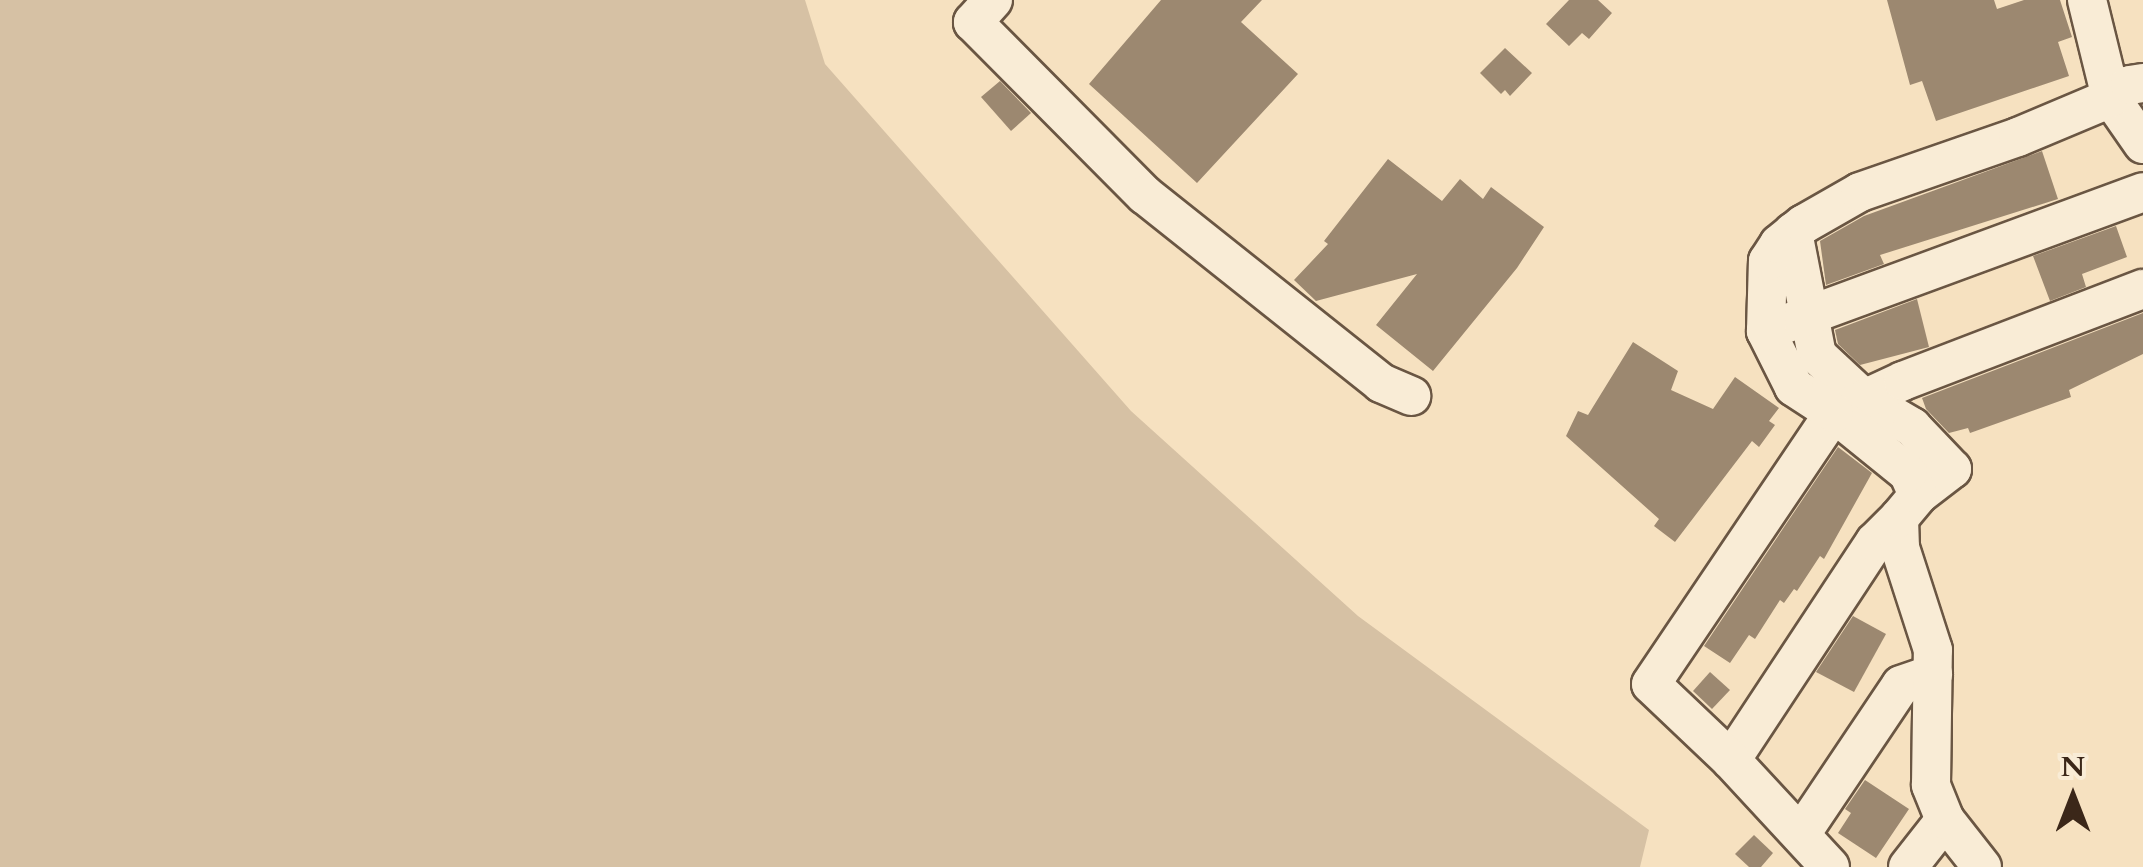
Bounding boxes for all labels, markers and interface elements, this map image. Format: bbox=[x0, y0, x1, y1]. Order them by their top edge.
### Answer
north arrow bbox=[2023, 747, 2123, 847]
text: N bbox=[2061, 748, 2085, 786]

